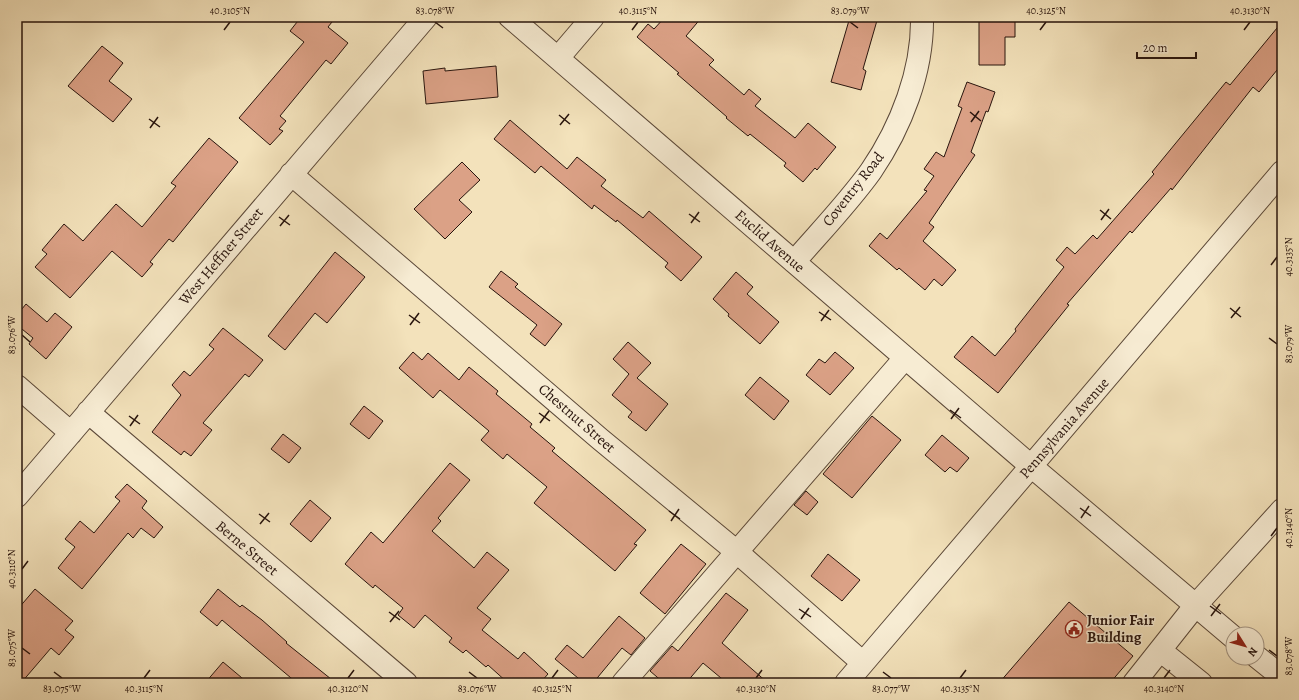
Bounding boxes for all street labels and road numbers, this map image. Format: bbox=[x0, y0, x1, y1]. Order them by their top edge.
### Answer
street label: Coventry Road bbox=[818, 147, 889, 230]
street label: West Heffner Street bbox=[174, 203, 268, 310]
street label: Euclid Avenue bbox=[731, 205, 809, 277]
street label: Pennsylvania Avenue bbox=[1015, 373, 1114, 483]
street label: Chestnut Street bbox=[534, 379, 620, 457]
street label: Berne Street bbox=[211, 516, 283, 580]

